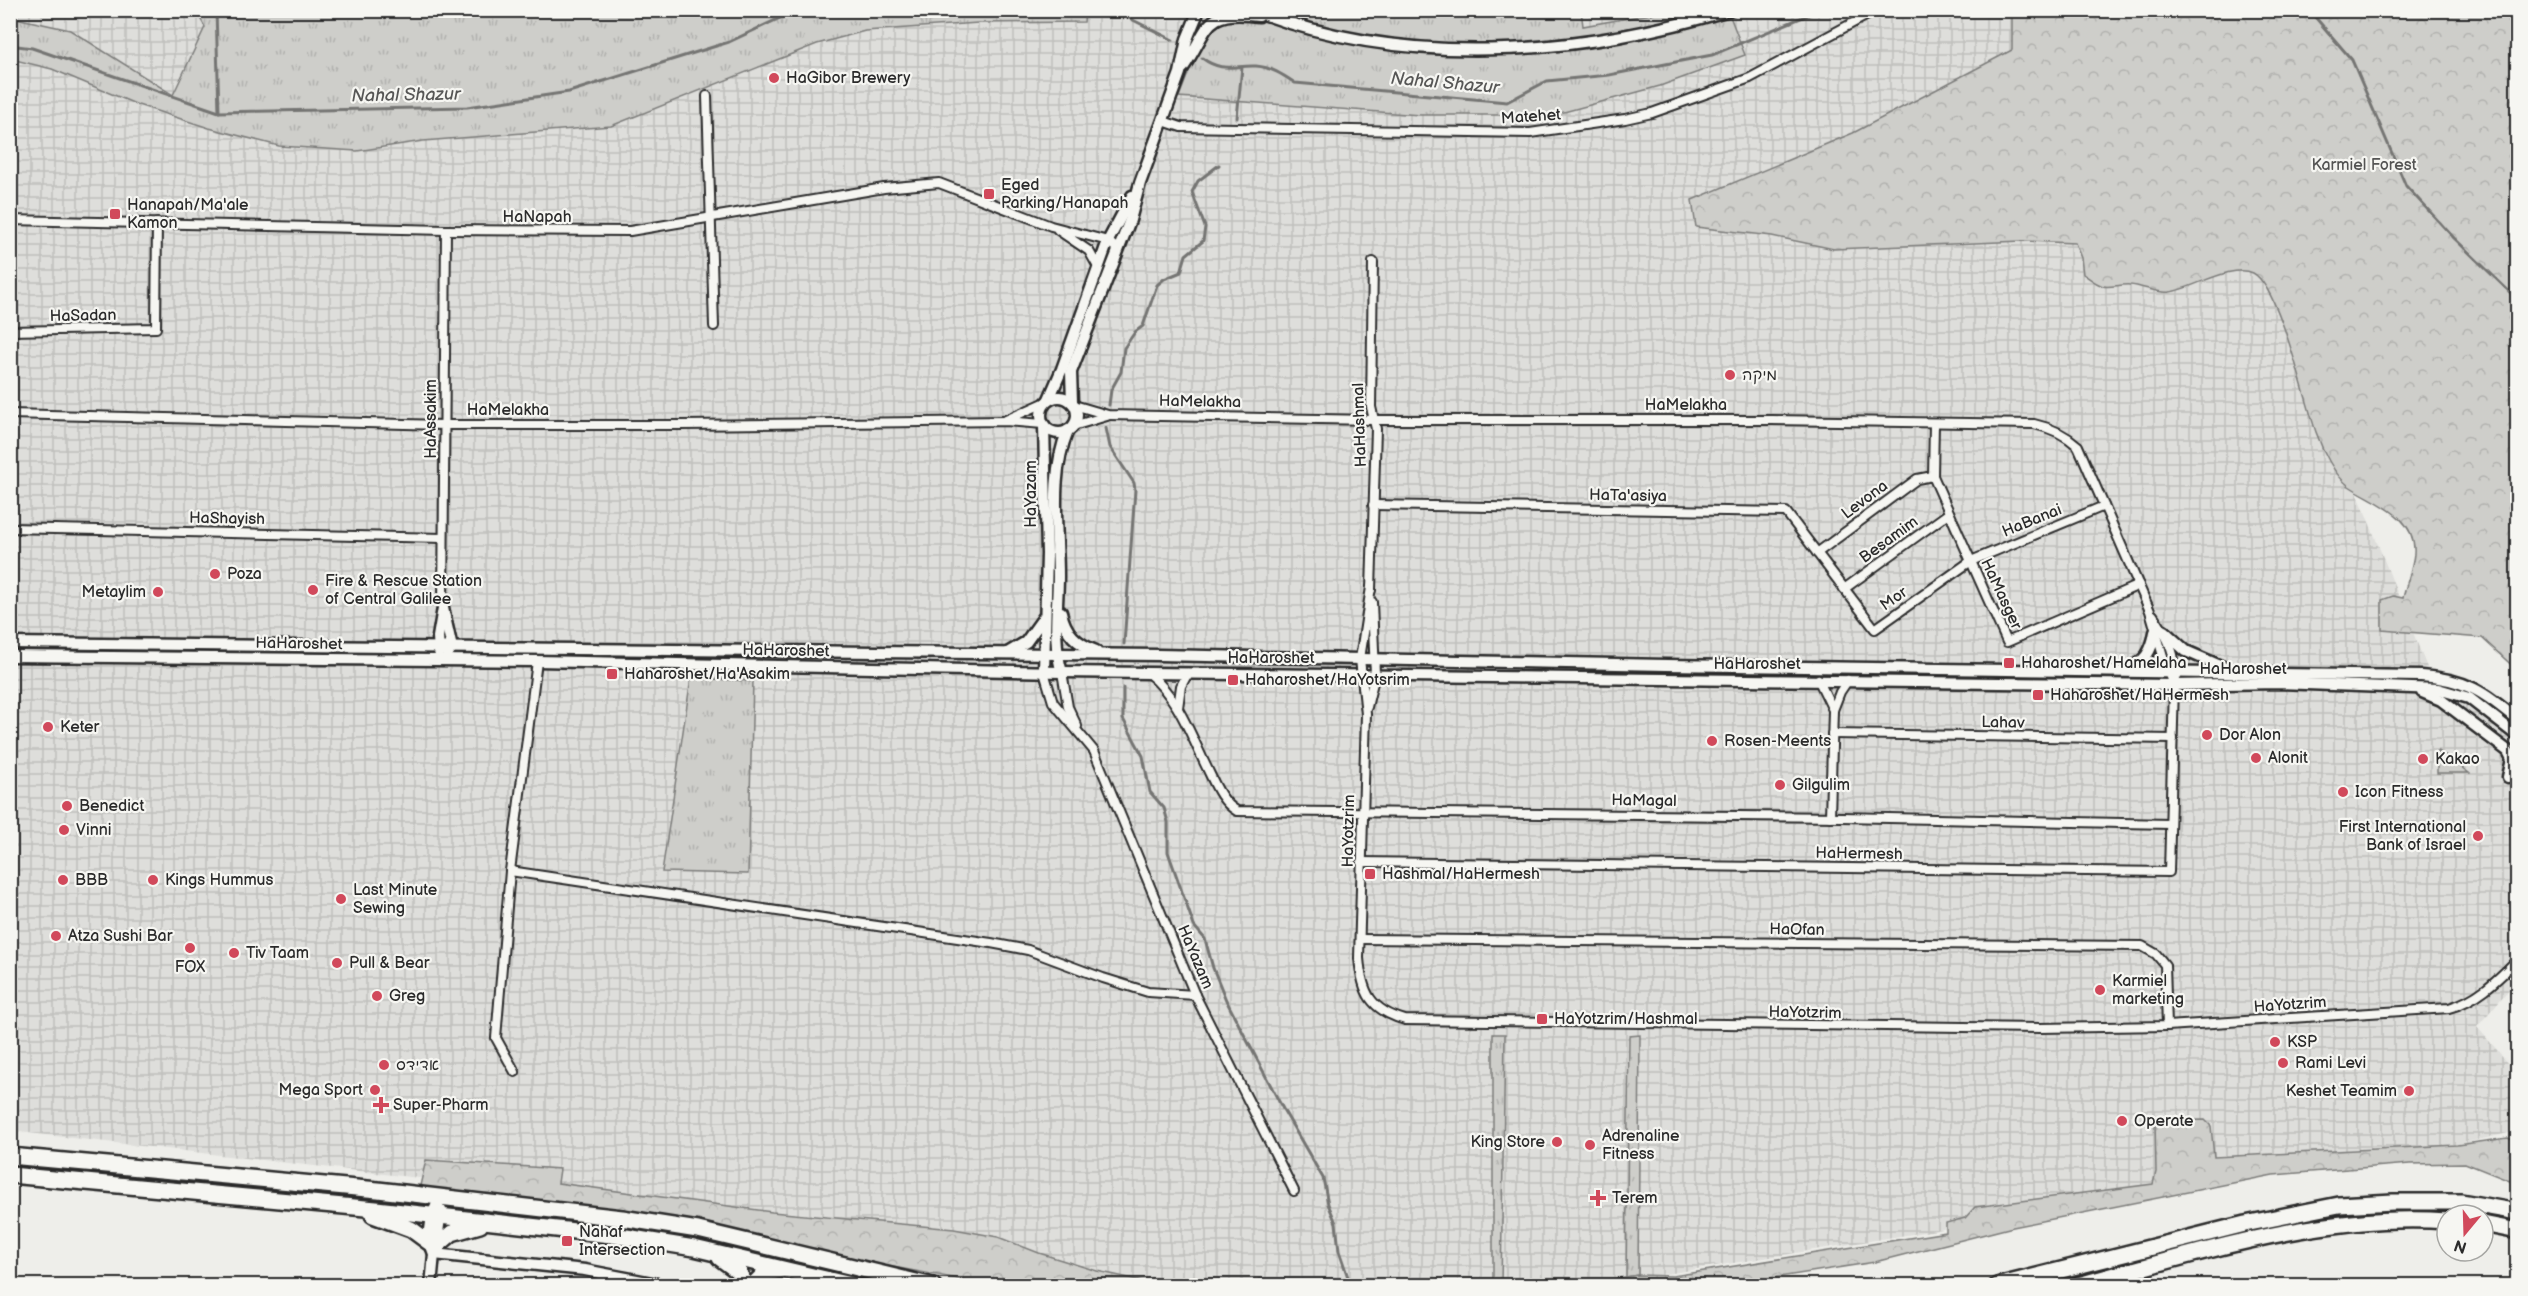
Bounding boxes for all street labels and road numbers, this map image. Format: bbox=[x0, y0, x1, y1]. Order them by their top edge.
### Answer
street label: Matehet bbox=[1500, 105, 1562, 129]
street label: HaNapah bbox=[502, 208, 572, 227]
street label: HaSadan bbox=[49, 306, 117, 326]
street label: HaAssakim bbox=[422, 379, 441, 459]
street label: HaHashmal bbox=[1349, 383, 1371, 467]
street label: HaMelakha bbox=[1159, 392, 1241, 412]
street label: HaMelakha bbox=[1645, 396, 1727, 415]
street label: HaMelakha bbox=[467, 401, 549, 420]
street label: HaYazam bbox=[1022, 460, 1041, 528]
street label: Levona bbox=[1838, 477, 1892, 523]
street label: HaTa'asiya bbox=[1589, 486, 1667, 506]
street label: HaBanai bbox=[1999, 500, 2065, 542]
street label: HaShayish bbox=[189, 509, 265, 529]
street label: Besamim bbox=[1856, 512, 1922, 568]
street label: HaMasger bbox=[1976, 556, 2026, 633]
street label: Mor bbox=[1877, 583, 1911, 615]
street label: HaHaroshet bbox=[255, 634, 343, 654]
street label: HaHaroshet bbox=[742, 641, 830, 661]
street label: HaHaroshet bbox=[1227, 649, 1315, 668]
street label: HaHaroshet bbox=[1713, 655, 1801, 674]
street label: HaHaroshet bbox=[2199, 660, 2287, 679]
street label: Lahav bbox=[1981, 713, 2025, 733]
street label: HaMagal bbox=[1611, 791, 1677, 811]
street label: HaYotzrim bbox=[1339, 794, 1359, 868]
street label: HaHermesh bbox=[1815, 844, 1903, 864]
street label: HaOfan bbox=[1769, 920, 1825, 940]
street label: HaYazam bbox=[1173, 922, 1217, 992]
street label: HaYotzrim bbox=[2253, 993, 2327, 1017]
street label: HaYotzrim bbox=[1768, 1003, 1842, 1023]

